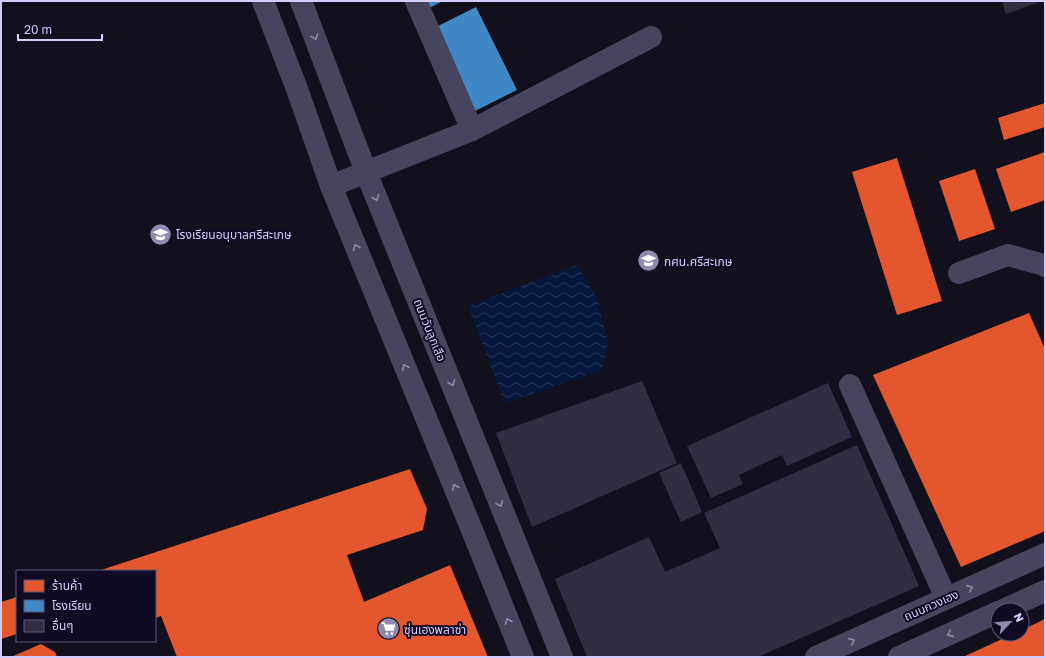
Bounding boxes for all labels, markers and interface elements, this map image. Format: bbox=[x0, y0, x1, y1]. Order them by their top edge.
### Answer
scale bar bbox=[18, 16, 102, 42]
text: 20 m bbox=[24, 22, 52, 37]
one-way arrow bbox=[310, 34, 318, 41]
one-way arrow bbox=[372, 194, 380, 201]
school or university icon: โรงเรียนอนุบาลศรีสะเกษ bbox=[148, 221, 174, 247]
place label: โรงเรียนอนุบาลศรีสะเกษ bbox=[176, 227, 292, 242]
one-way arrow bbox=[353, 243, 361, 251]
school or university icon: กศน.ศรีสะเกษ bbox=[635, 248, 661, 274]
place label: กศน.ศรีสะเกษ bbox=[664, 254, 733, 269]
street label: ถนนวันลูกเสือ bbox=[411, 296, 449, 364]
one-way arrow bbox=[402, 363, 410, 370]
one-way arrow bbox=[447, 380, 455, 387]
one-way arrow bbox=[451, 484, 459, 491]
one-way arrow bbox=[496, 500, 504, 507]
legend bbox=[16, 570, 156, 642]
text: ร้านค้า bbox=[52, 578, 82, 593]
one-way arrow bbox=[967, 584, 974, 592]
street label: ถนนกวงเฮง bbox=[901, 586, 961, 624]
text: โรงเรียน bbox=[52, 598, 92, 613]
north arrow bbox=[990, 602, 1030, 642]
text: N bbox=[1012, 611, 1027, 624]
supermarket icon: ซุ่นเฮงพลาซ่า bbox=[375, 616, 401, 642]
text: อื่นๆ bbox=[52, 617, 73, 633]
one-way arrow bbox=[505, 617, 513, 624]
place label: ซุ่นเฮงพลาซ่า bbox=[404, 622, 466, 637]
one-way arrow bbox=[946, 629, 954, 637]
one-way arrow bbox=[847, 638, 855, 646]

